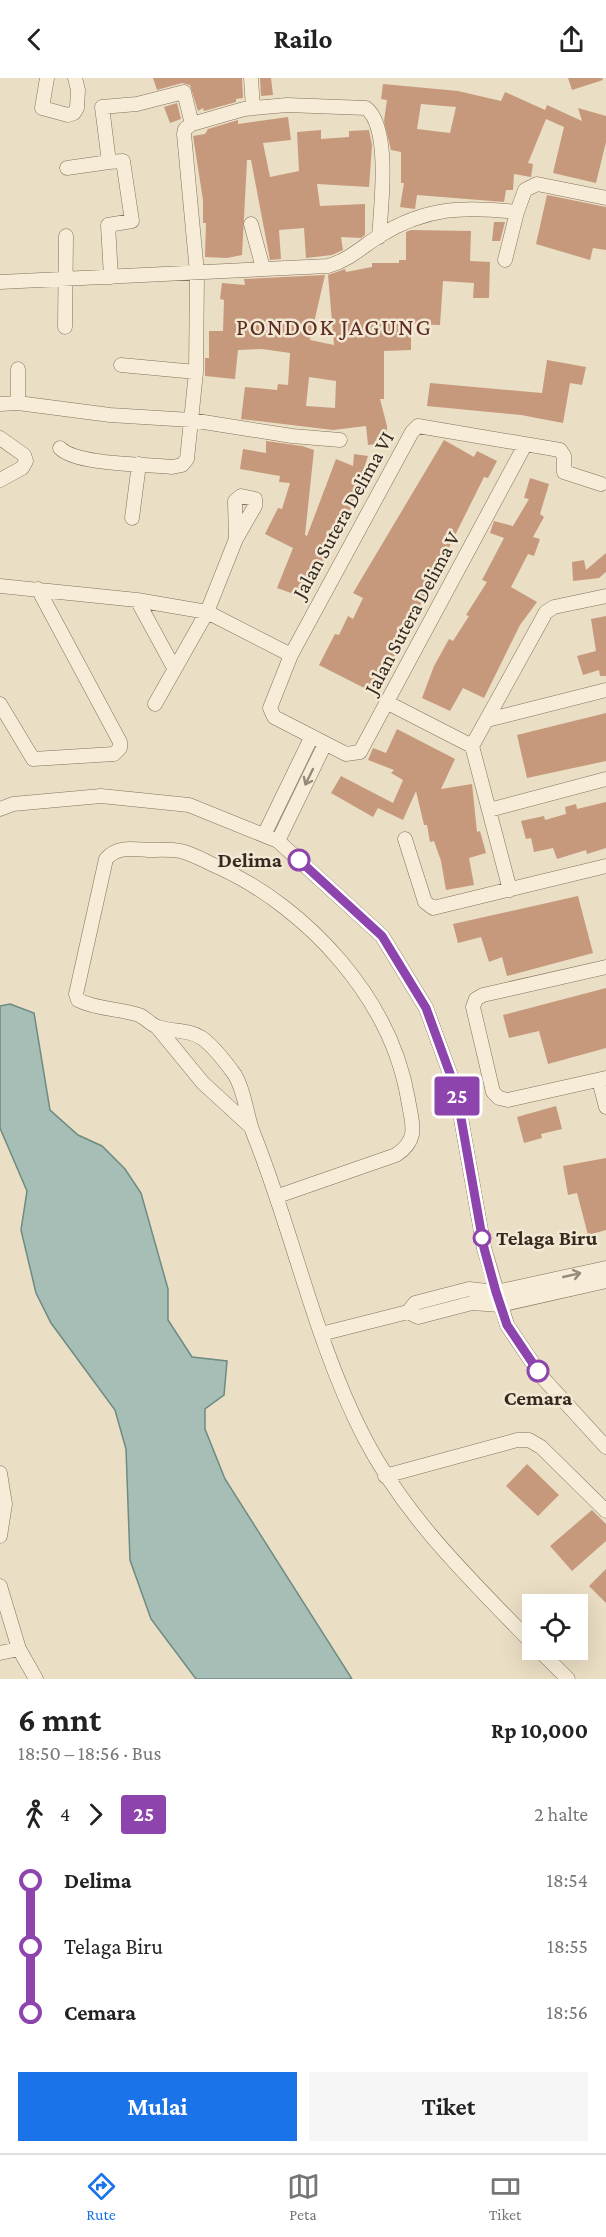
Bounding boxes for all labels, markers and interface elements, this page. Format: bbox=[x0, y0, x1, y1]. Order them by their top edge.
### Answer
icon: back bbox=[18, 23, 51, 56]
icon: share bbox=[555, 23, 588, 56]
text: Railo bbox=[273, 24, 333, 54]
district label: PONDOK JAGUNG bbox=[236, 313, 432, 340]
street label: Jalan Sutera Delima VI bbox=[286, 427, 399, 604]
street label: Jalan Sutera Delima V bbox=[358, 528, 465, 700]
one-way arrow bbox=[302, 768, 314, 786]
place label: Delima bbox=[218, 848, 283, 872]
marker: Delima bbox=[288, 849, 310, 871]
line badge: 25 bbox=[430, 1076, 484, 1116]
text: 25 bbox=[447, 1084, 468, 1108]
place label: Telaga Biru bbox=[496, 1226, 597, 1250]
marker: Telaga Biru bbox=[473, 1229, 491, 1247]
one-way arrow bbox=[563, 1269, 582, 1281]
marker: Cemara bbox=[527, 1360, 549, 1382]
place label: Cemara bbox=[504, 1386, 573, 1410]
map controls bbox=[522, 1594, 588, 1660]
button: locate bbox=[522, 1594, 588, 1660]
text: 6 mnt bbox=[18, 1701, 101, 1738]
text: Rp 10,000 bbox=[491, 1718, 588, 1743]
text: 18:50 – 18:56 · Bus bbox=[18, 1742, 161, 1764]
icon: walk bbox=[18, 1798, 51, 1831]
icon: forward bbox=[79, 1798, 112, 1831]
text: 25 bbox=[133, 1802, 154, 1826]
text: 4 bbox=[60, 1803, 70, 1825]
text: 2 halte bbox=[534, 1803, 588, 1825]
text: Delima bbox=[64, 1868, 132, 1893]
text: 18:54 bbox=[546, 1869, 588, 1891]
text: Telaga Biru bbox=[64, 1934, 163, 1959]
text: 18:55 bbox=[547, 1935, 588, 1957]
text: Cemara bbox=[64, 2000, 136, 2025]
text: 18:56 bbox=[546, 2001, 588, 2023]
button: Mulai bbox=[18, 2072, 297, 2141]
button: Tiket bbox=[309, 2072, 588, 2141]
tab: Rute bbox=[85, 2170, 118, 2223]
tab: Peta bbox=[287, 2170, 320, 2223]
tab: Tiket bbox=[489, 2170, 522, 2223]

